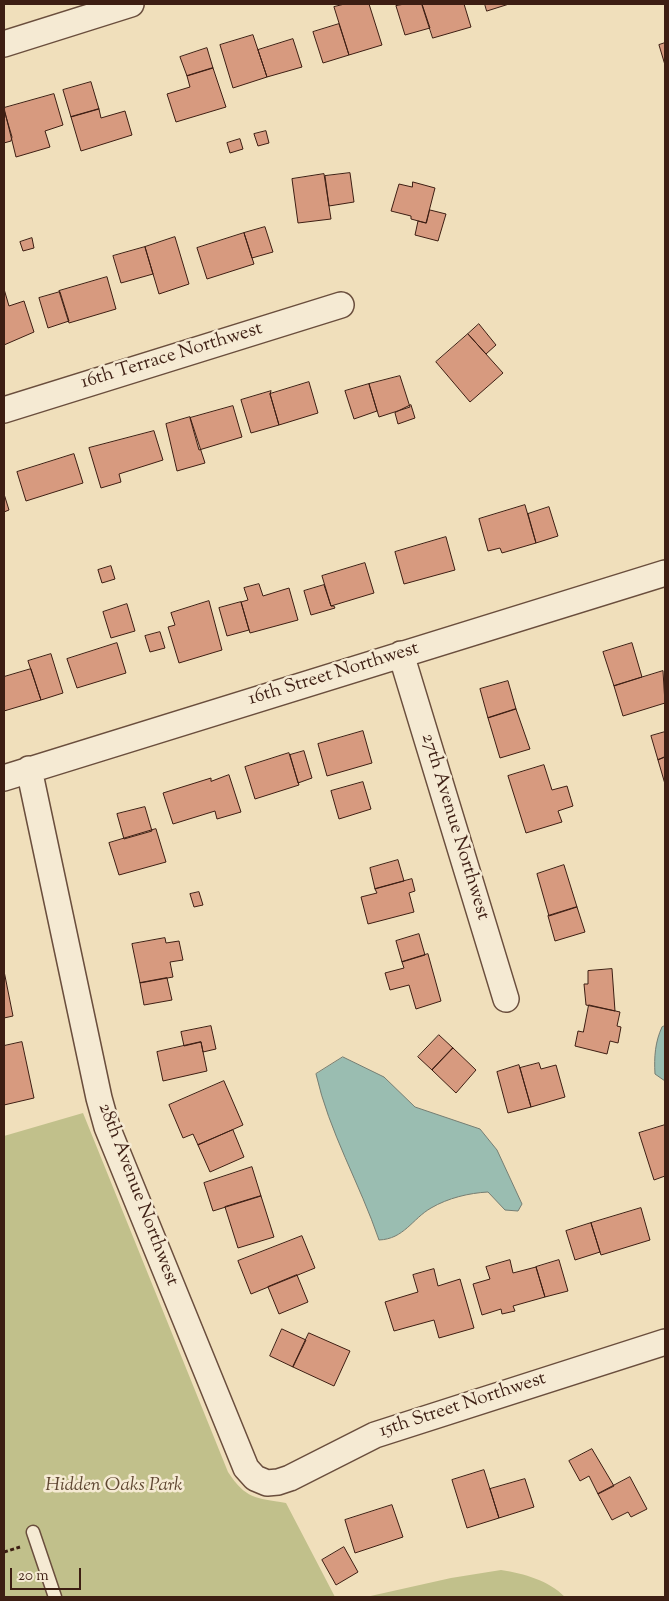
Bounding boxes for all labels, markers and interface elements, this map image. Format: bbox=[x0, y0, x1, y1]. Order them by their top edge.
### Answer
street label: 16th Terrace Northwest bbox=[78, 319, 266, 395]
street label: 16th Street Northwest bbox=[246, 638, 422, 712]
street label: 27th Avenue Northwest bbox=[415, 731, 493, 923]
street label: 28th Avenue Northwest bbox=[92, 1100, 182, 1290]
street label: 15th Street Northwest bbox=[377, 1368, 549, 1444]
park label: Hidden Oaks Park bbox=[45, 1476, 183, 1498]
scale bar bbox=[12, 1558, 84, 1590]
text: 20 m bbox=[18, 1566, 49, 1587]

